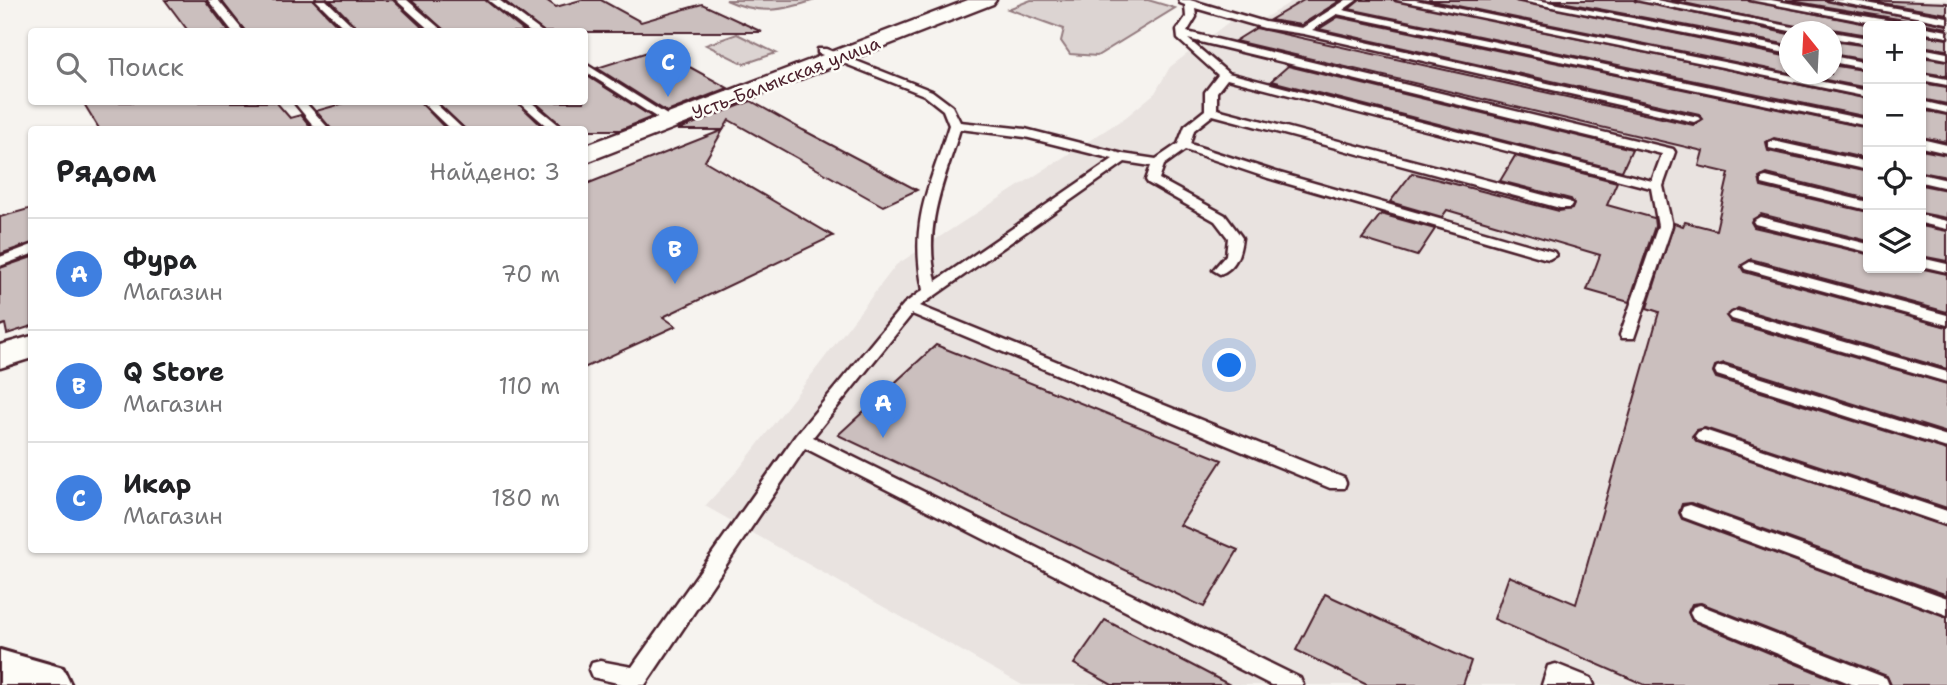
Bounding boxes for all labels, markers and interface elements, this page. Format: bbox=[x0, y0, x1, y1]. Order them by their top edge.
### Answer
north arrow bbox=[1779, 21, 1842, 84]
map controls bbox=[1863, 21, 1926, 273]
button: + bbox=[1863, 21, 1926, 84]
search box bbox=[28, 28, 588, 105]
street label: Усть-Балыкская улица bbox=[688, 31, 884, 125]
pin: C bbox=[645, 39, 691, 97]
icon: search bbox=[52, 48, 90, 86]
text: Поиск bbox=[108, 49, 184, 84]
button: − bbox=[1863, 84, 1926, 147]
button: locate bbox=[1863, 147, 1926, 210]
text: Рядом bbox=[56, 151, 156, 192]
text: Найдено: 3 bbox=[430, 157, 560, 187]
button: layers bbox=[1863, 210, 1926, 273]
pin: B bbox=[652, 226, 698, 284]
text: Фура bbox=[123, 242, 197, 277]
text: A bbox=[70, 259, 88, 289]
text: 70 m bbox=[501, 259, 560, 289]
text: Магазин bbox=[123, 277, 223, 307]
your location bbox=[1212, 348, 1246, 382]
text: Q Store bbox=[123, 354, 224, 389]
text: B bbox=[72, 371, 86, 401]
text: 110 m bbox=[498, 371, 560, 401]
pin: A bbox=[860, 380, 906, 438]
text: Магазин bbox=[123, 389, 223, 419]
text: Икар bbox=[123, 466, 191, 501]
text: C bbox=[72, 483, 86, 513]
text: 180 m bbox=[491, 483, 560, 513]
text: Магазин bbox=[123, 501, 223, 531]

